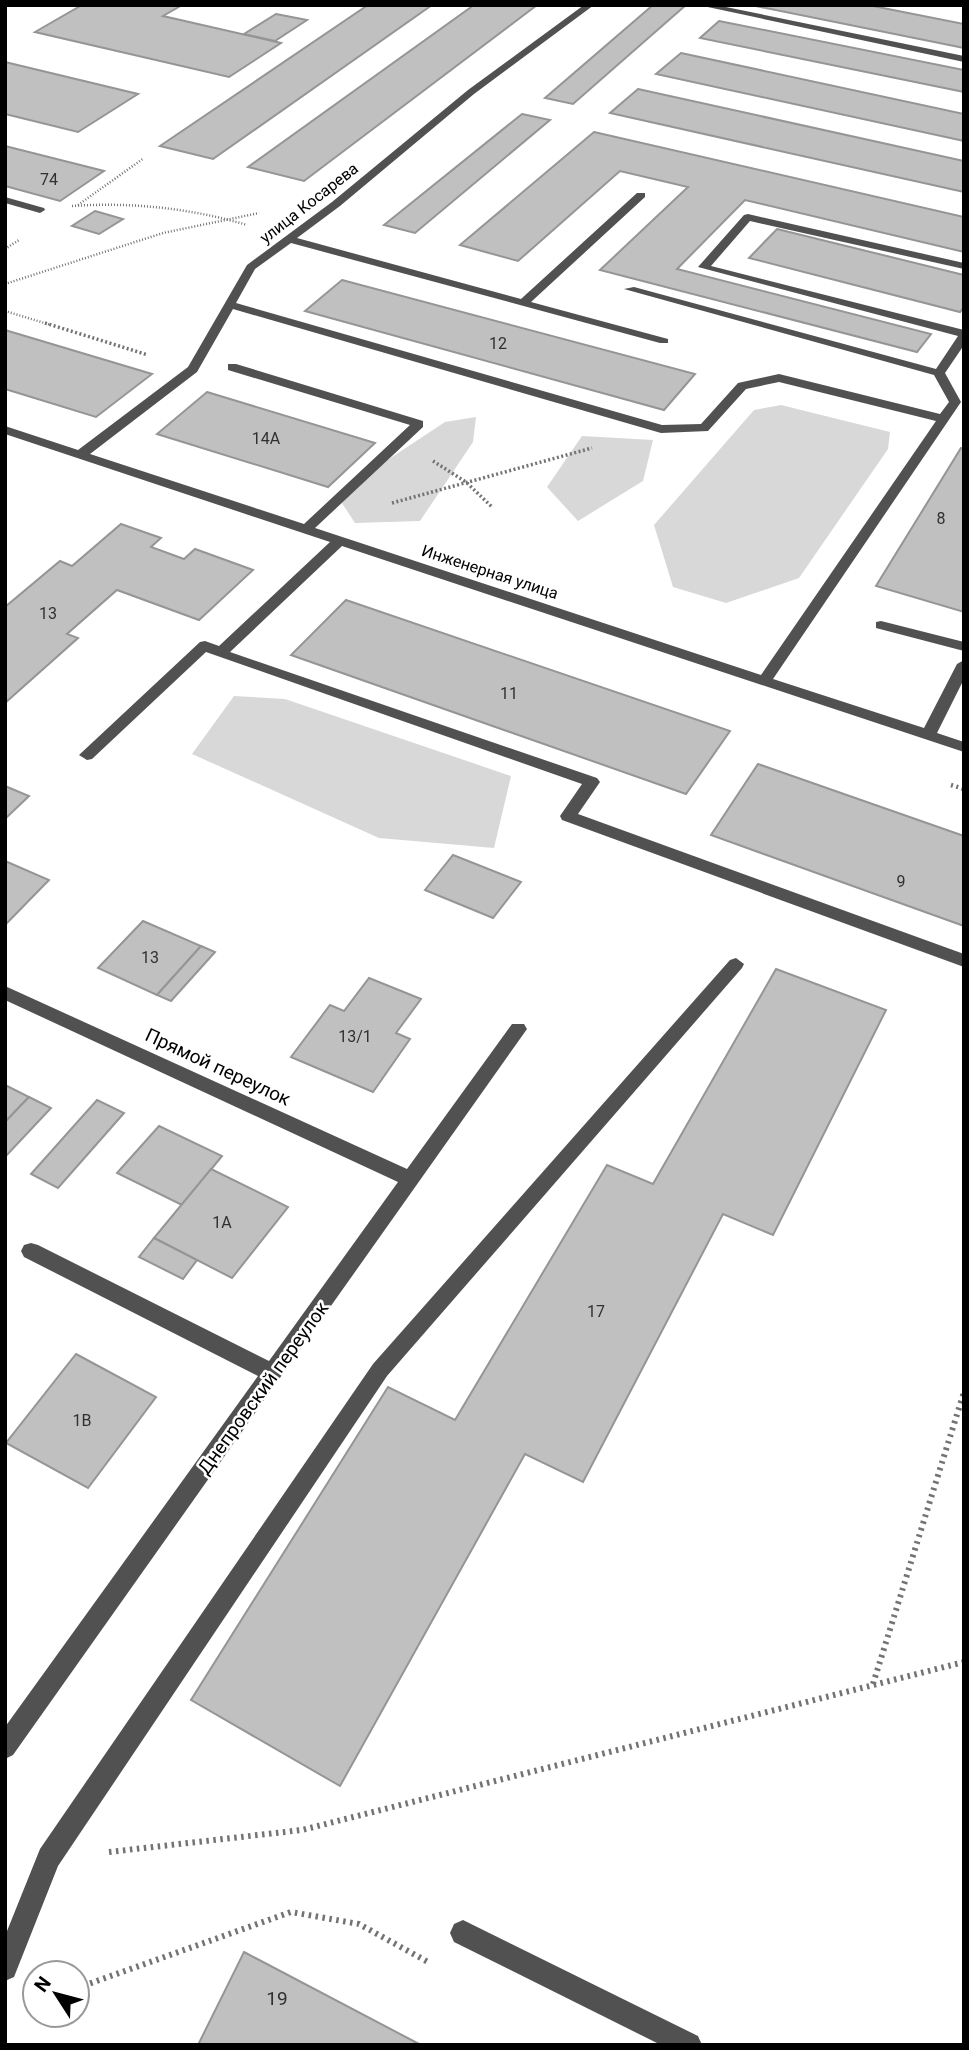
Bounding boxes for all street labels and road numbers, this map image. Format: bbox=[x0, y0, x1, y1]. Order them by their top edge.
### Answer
street label: улица Косарева bbox=[256, 159, 362, 247]
street label: Инженерная улица bbox=[419, 541, 561, 603]
street label: Прямой переулок bbox=[142, 1023, 295, 1111]
street label: Днепровский переулок bbox=[193, 1297, 334, 1479]

